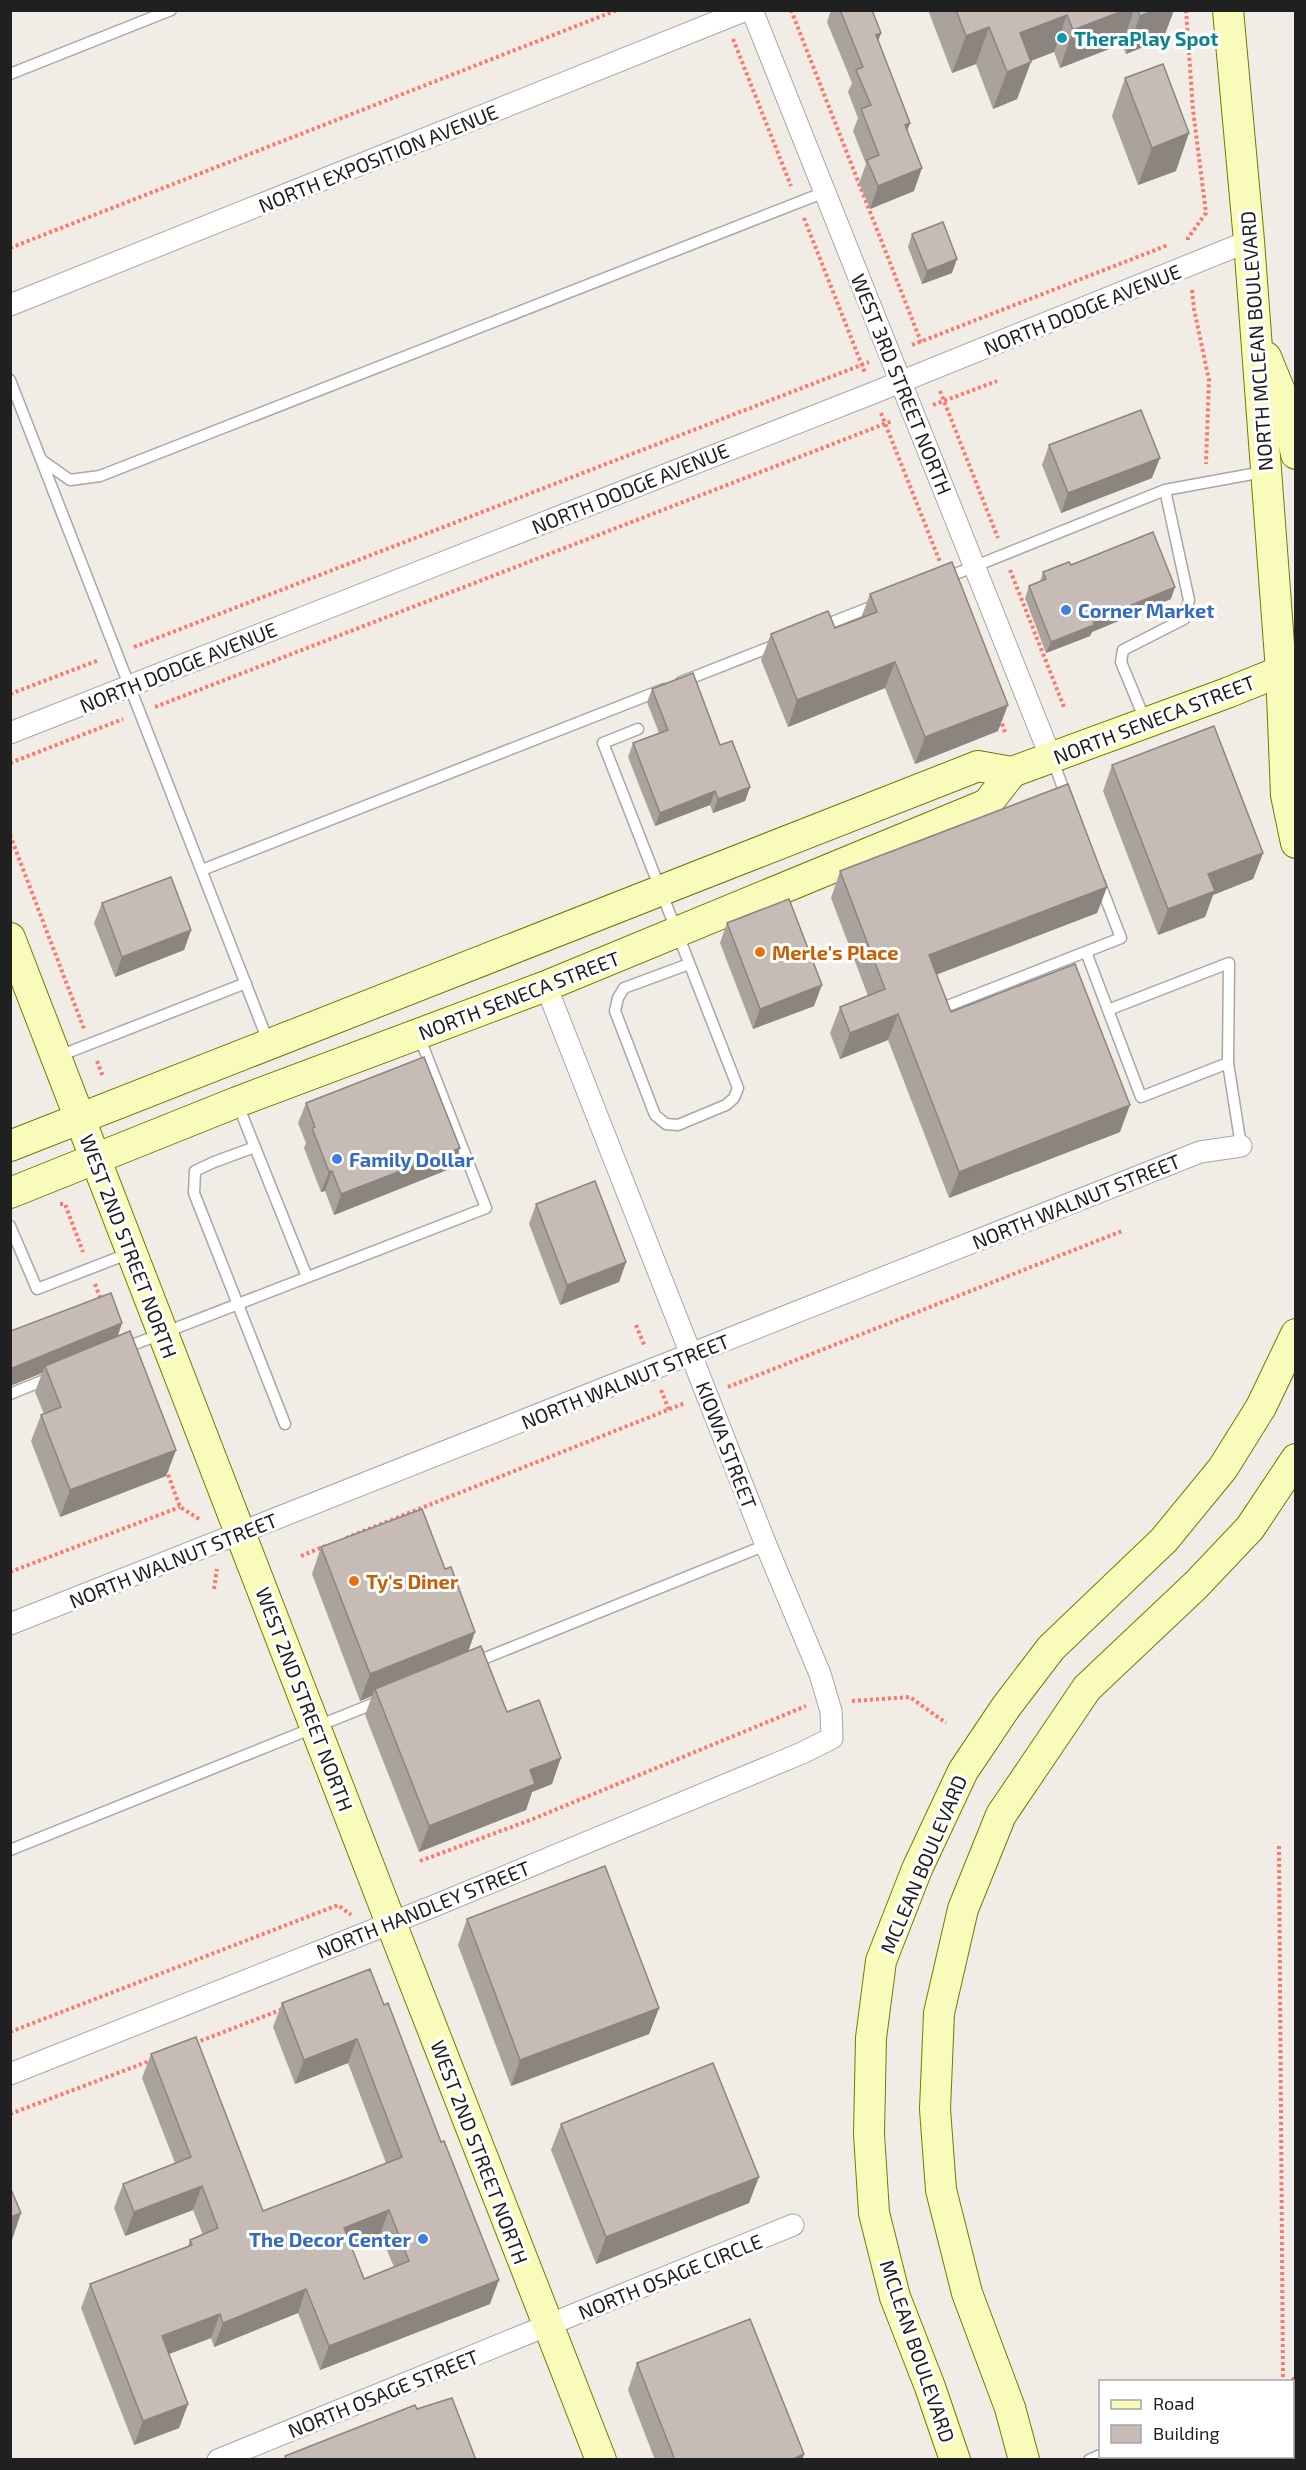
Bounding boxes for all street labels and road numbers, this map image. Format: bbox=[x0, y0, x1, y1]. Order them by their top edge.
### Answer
street label: NORTH EXPOSITION AVENUE bbox=[255, 99, 501, 217]
street label: NORTH MCLEAN BOULEVARD bbox=[1235, 210, 1277, 472]
street label: NORTH DODGE AVENUE bbox=[980, 258, 1184, 360]
street label: WEST 3RD STREET NORTH bbox=[847, 270, 957, 498]
street label: NORTH DODGE AVENUE bbox=[528, 437, 732, 539]
street label: NORTH DODGE AVENUE bbox=[76, 616, 280, 718]
street label: NORTH SENECA STREET bbox=[1050, 669, 1258, 768]
street label: NORTH SENECA STREET bbox=[415, 945, 623, 1044]
street label: WEST 2ND STREET NORTH bbox=[75, 1131, 183, 1361]
street label: NORTH WALNUT STREET bbox=[968, 1148, 1184, 1254]
street label: NORTH WALNUT STREET bbox=[517, 1328, 733, 1434]
street label: KIOWA STREET bbox=[692, 1378, 762, 1512]
street label: NORTH WALNUT STREET bbox=[65, 1507, 281, 1613]
street label: WEST 2ND STREET NORTH bbox=[251, 1584, 359, 1814]
street label: MCLEAN BOULEVARD bbox=[875, 1771, 971, 1957]
street label: NORTH HANDLEY STREET bbox=[313, 1855, 534, 1963]
street label: WEST 2ND STREET NORTH bbox=[426, 2037, 534, 2267]
street label: NORTH OSAGE CIRCLE bbox=[575, 2228, 765, 2324]
street label: MCLEAN BOULEVARD bbox=[875, 2257, 961, 2445]
street label: NORTH OSAGE STREET bbox=[284, 2344, 482, 2442]

